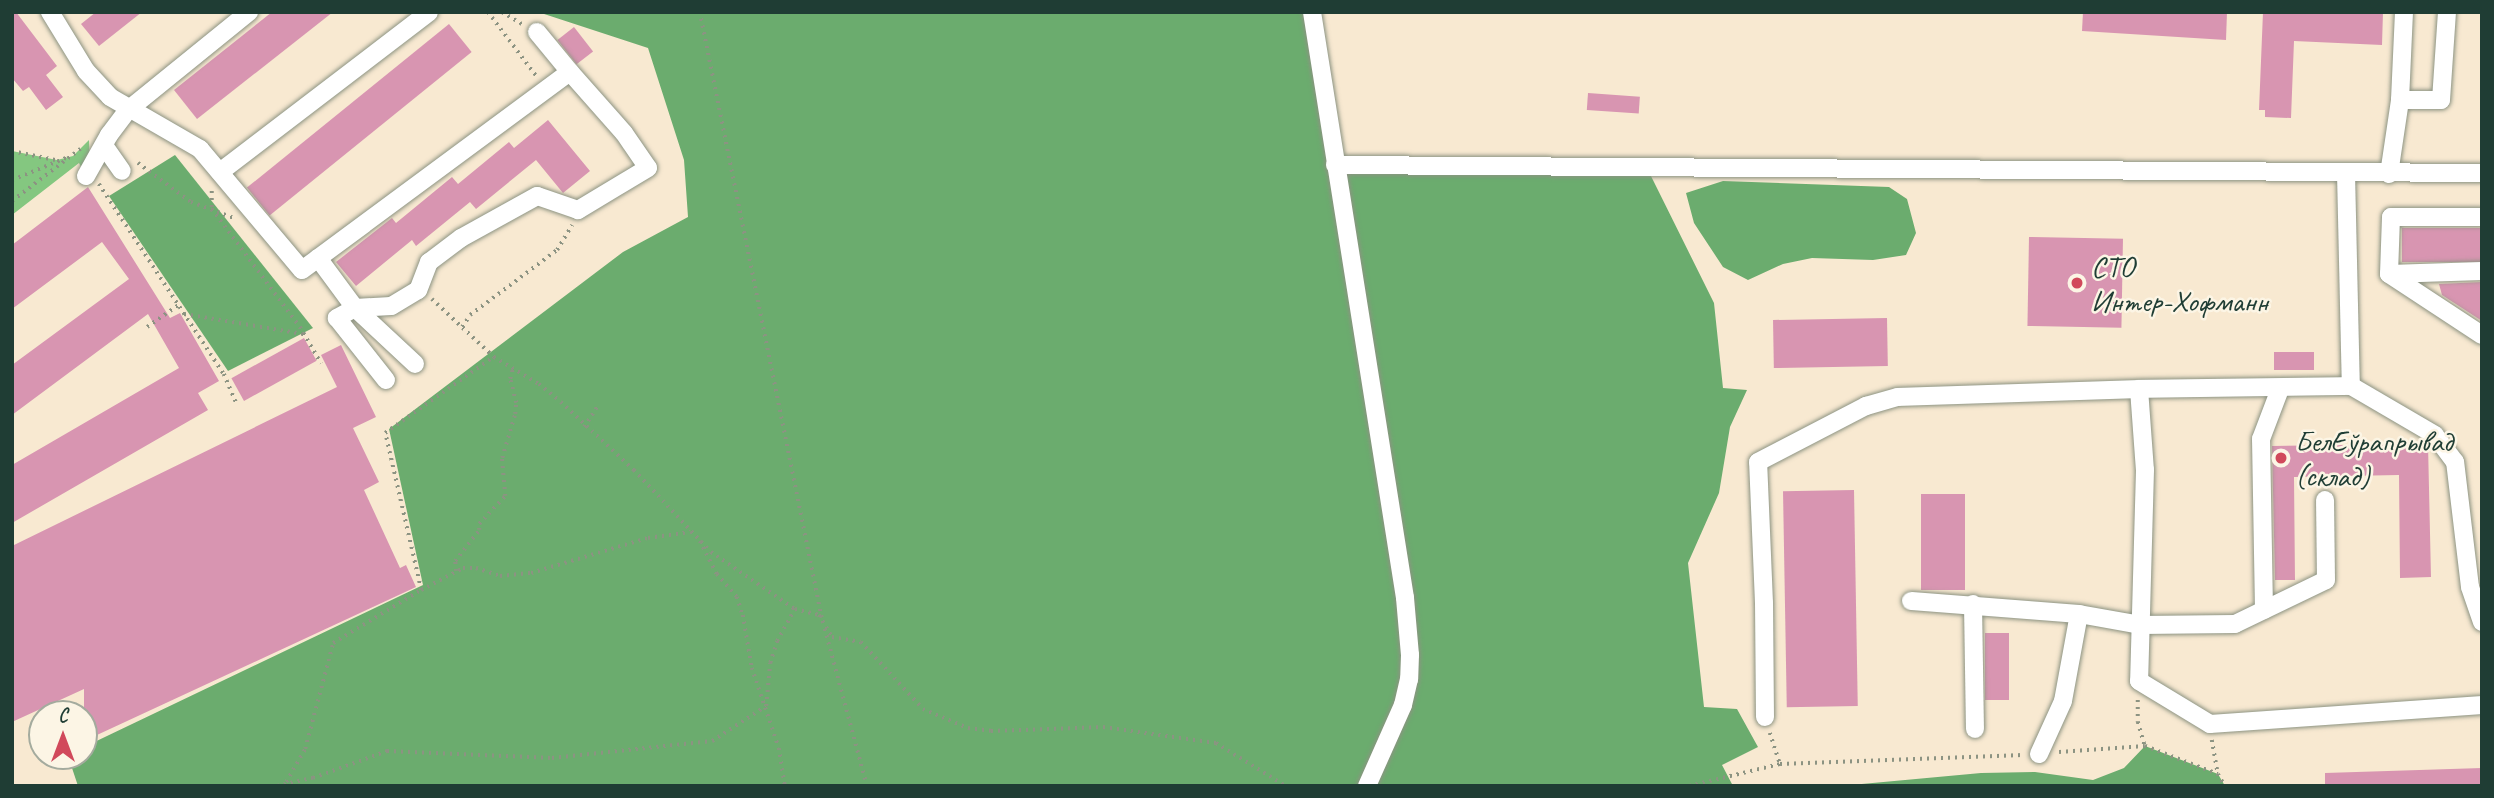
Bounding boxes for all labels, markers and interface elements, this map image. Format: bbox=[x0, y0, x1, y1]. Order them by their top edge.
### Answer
place label: СТО Интер-Хофманн bbox=[2091, 248, 2268, 318]
marker: СТО Интер-Хофманн bbox=[2069, 275, 2085, 291]
place label: БелЕўрапрывад (склад) bbox=[2295, 423, 2452, 494]
marker: БелЕўрапрывад (склад) bbox=[2273, 450, 2289, 466]
north arrow bbox=[28, 700, 98, 770]
text: С bbox=[58, 704, 68, 728]

